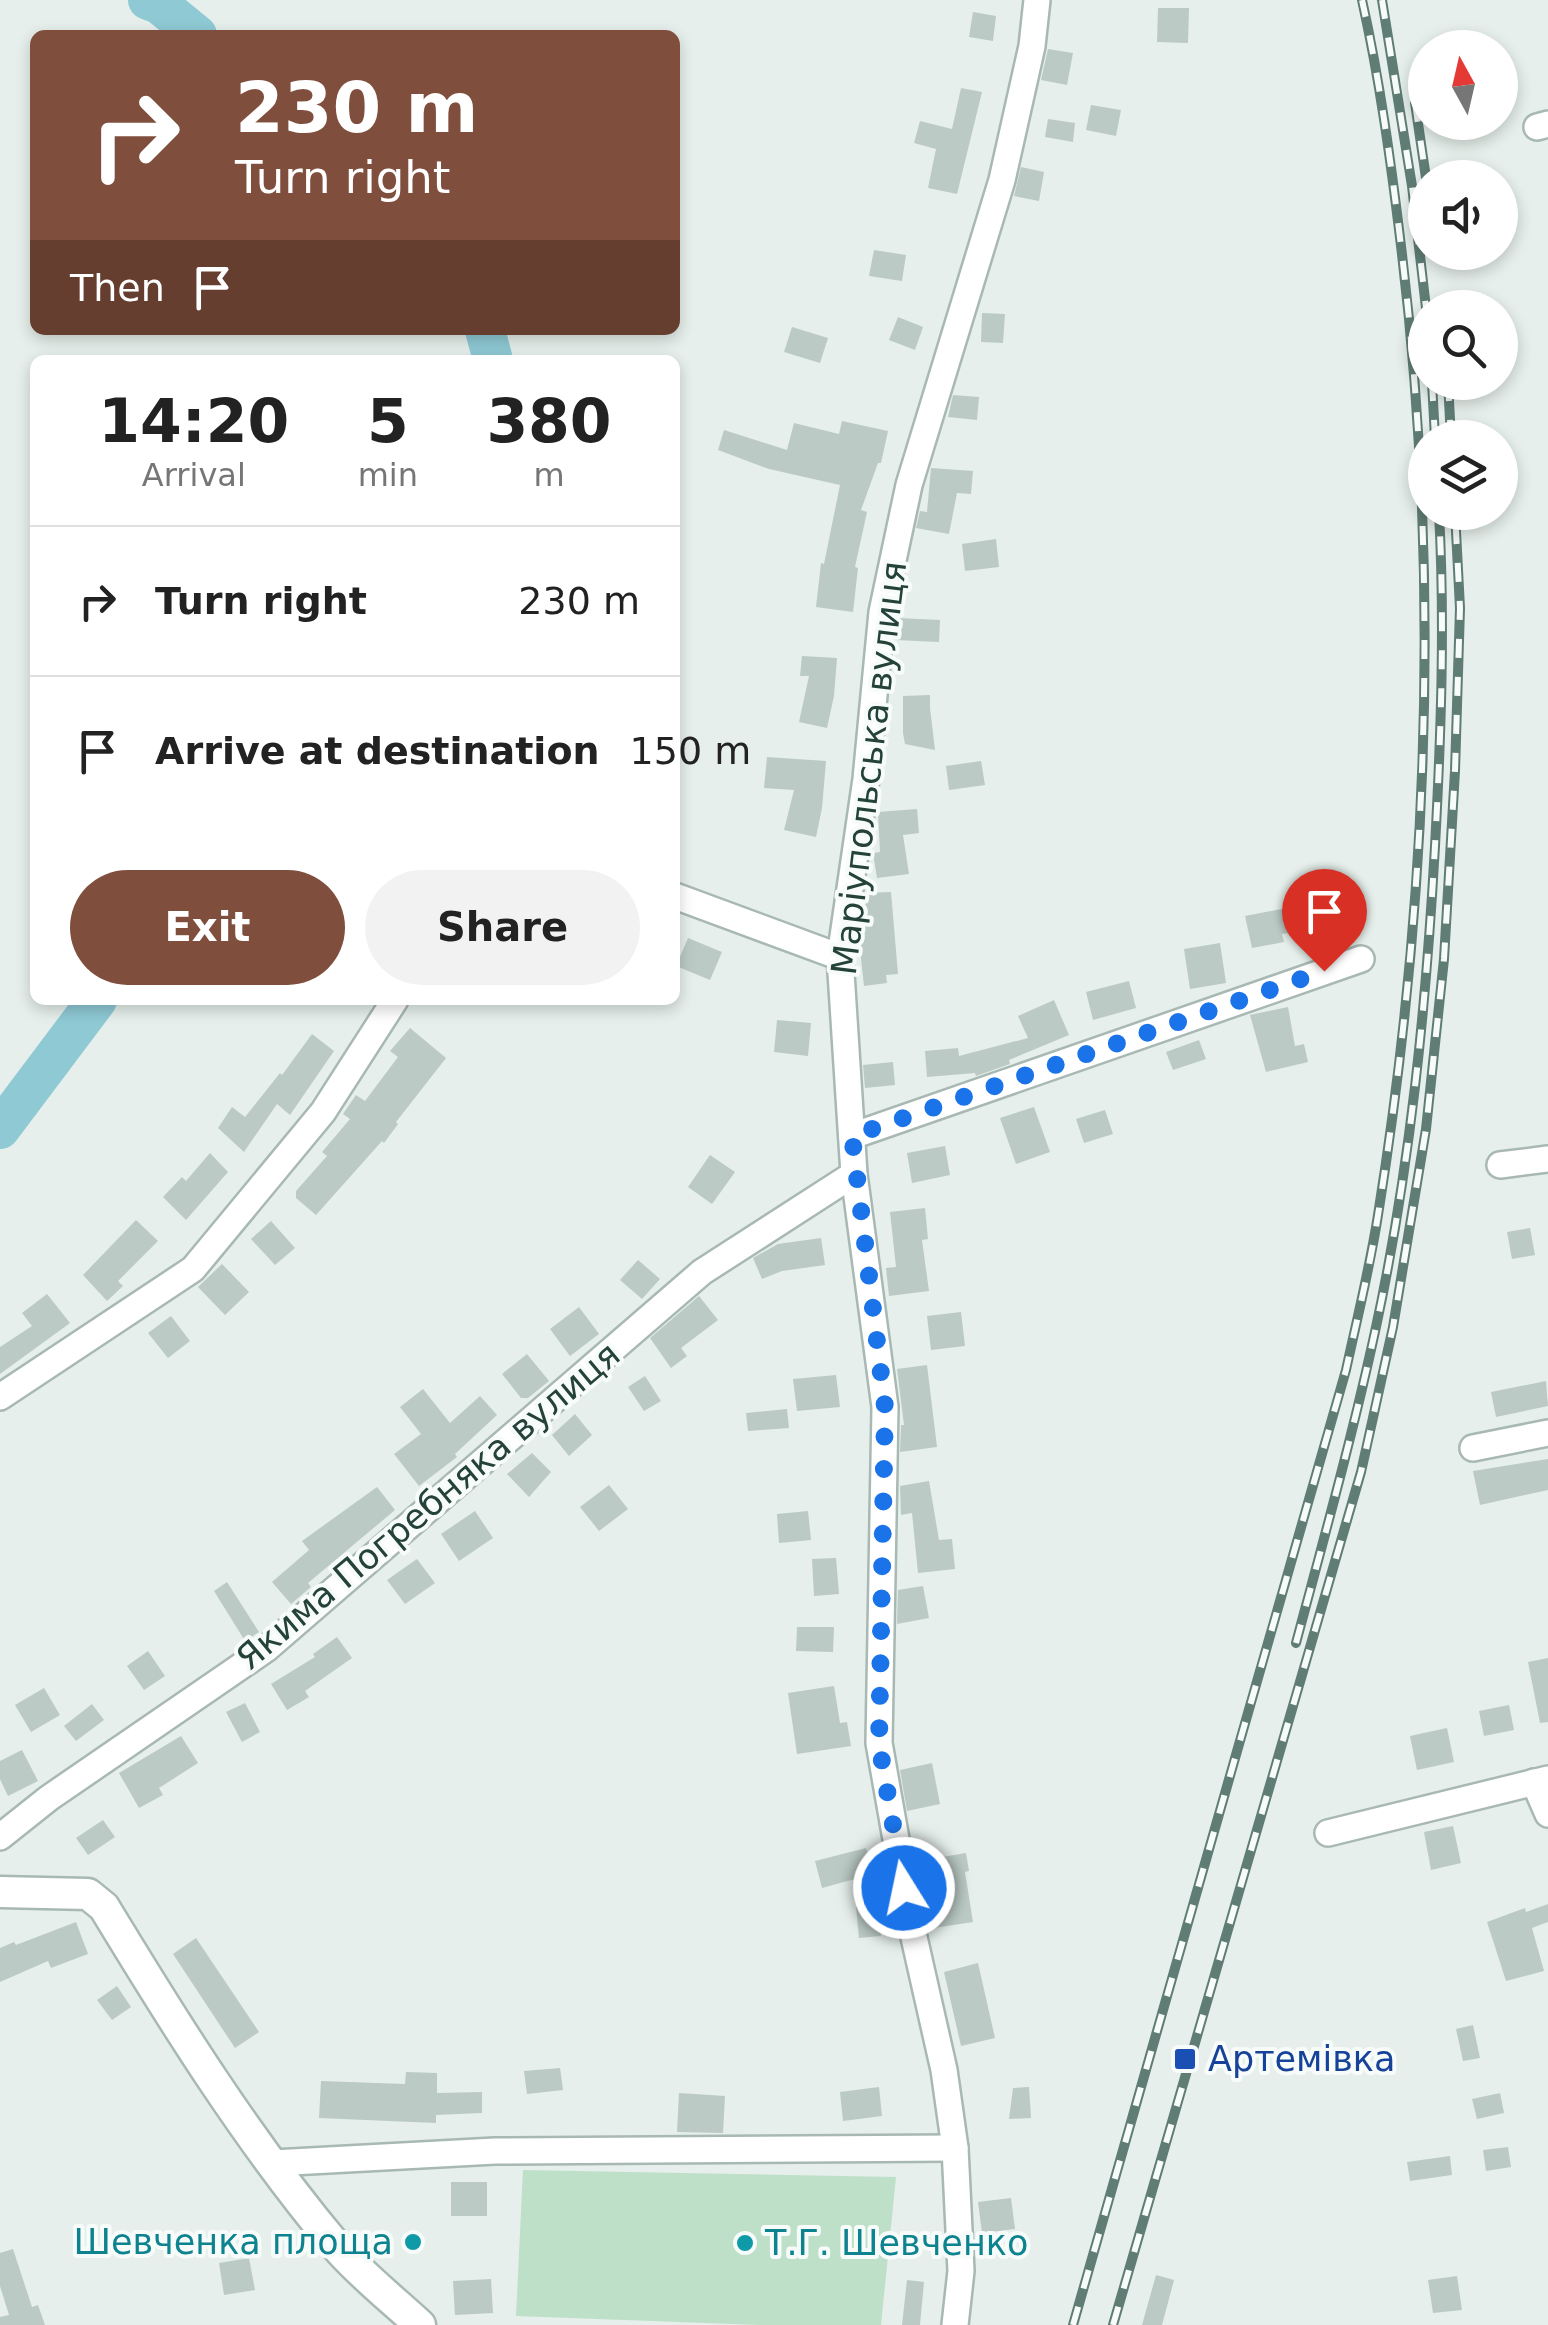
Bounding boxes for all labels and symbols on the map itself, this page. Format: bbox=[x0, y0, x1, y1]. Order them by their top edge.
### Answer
north arrow bbox=[1408, 30, 1518, 140]
street label: Маріупольська вулиця bbox=[824, 559, 914, 977]
pin bbox=[1282, 869, 1367, 972]
street label: Якима Погребняка вулиця bbox=[228, 1334, 628, 1678]
position arrow bbox=[852, 1836, 956, 1940]
place label: Артемівка bbox=[1208, 2039, 1395, 2079]
marker: Артемівка bbox=[1172, 2046, 1198, 2072]
place label: Шевченка площа bbox=[74, 2222, 393, 2262]
place label: Т.Г. Шевченко bbox=[764, 2223, 1028, 2263]
marker: Шевченка площа bbox=[402, 2231, 424, 2253]
marker: Т.Г. Шевченко bbox=[734, 2232, 756, 2254]

